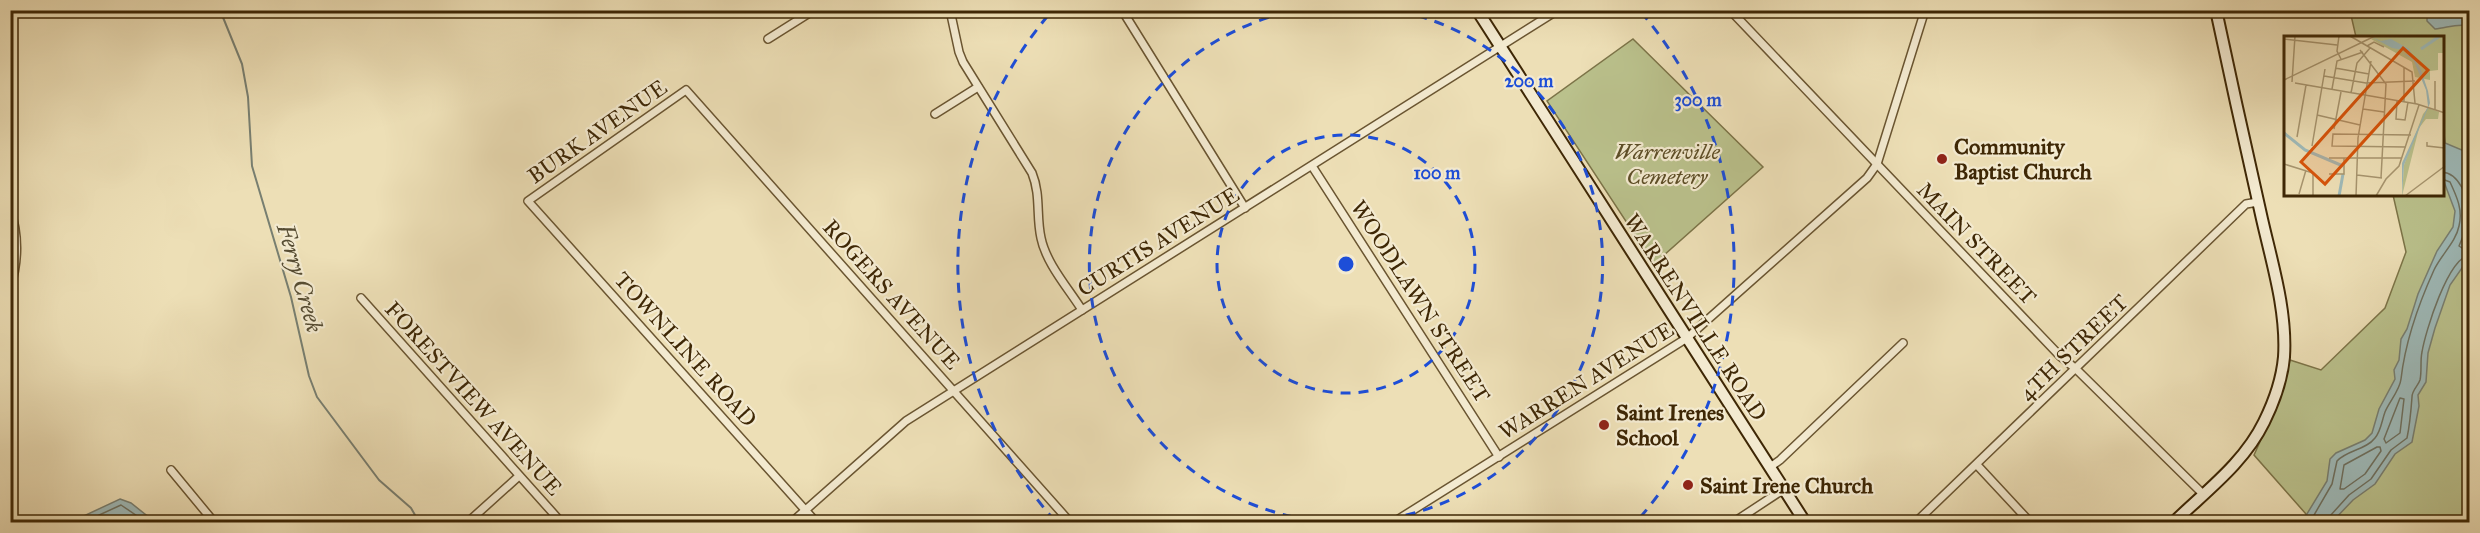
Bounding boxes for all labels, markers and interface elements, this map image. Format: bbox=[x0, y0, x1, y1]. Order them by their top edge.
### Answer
inset map bbox=[2284, 36, 2444, 196]
text: 200 m bbox=[1505, 70, 1554, 92]
street label: BURK AVENUE bbox=[523, 73, 672, 189]
text: 300 m bbox=[1674, 89, 1722, 112]
place label: Community Baptist Church bbox=[1954, 133, 2092, 185]
park label: Warrenville Cemetery bbox=[1614, 138, 1720, 190]
marker: Community Baptist Church bbox=[1935, 152, 1949, 166]
text: 100 m bbox=[1414, 162, 1461, 184]
street label: MAIN STREET bbox=[1911, 176, 2042, 310]
street label: CURTIS AVENUE bbox=[1072, 181, 1244, 302]
street label: WOODLAWN STREET bbox=[1345, 195, 1496, 408]
street label: WARRENVILLE ROAD bbox=[1618, 209, 1773, 426]
street label: ROGERS AVENUE bbox=[817, 214, 966, 375]
water label: Ferry Creek bbox=[270, 219, 330, 336]
centre of rings bbox=[1336, 254, 1356, 274]
street label: TOWNLINE ROAD bbox=[609, 266, 762, 433]
street label: 4TH STREET bbox=[2013, 289, 2133, 406]
street label: FORESTVIEW AVENUE bbox=[379, 296, 568, 501]
street label: WARREN AVENUE bbox=[1494, 316, 1679, 445]
place label: Saint Irenes School bbox=[1616, 399, 1724, 451]
marker: Saint Irenes School bbox=[1597, 418, 1611, 432]
place label: Saint Irene Church bbox=[1700, 472, 1874, 499]
marker: Saint Irene Church bbox=[1681, 478, 1695, 492]

